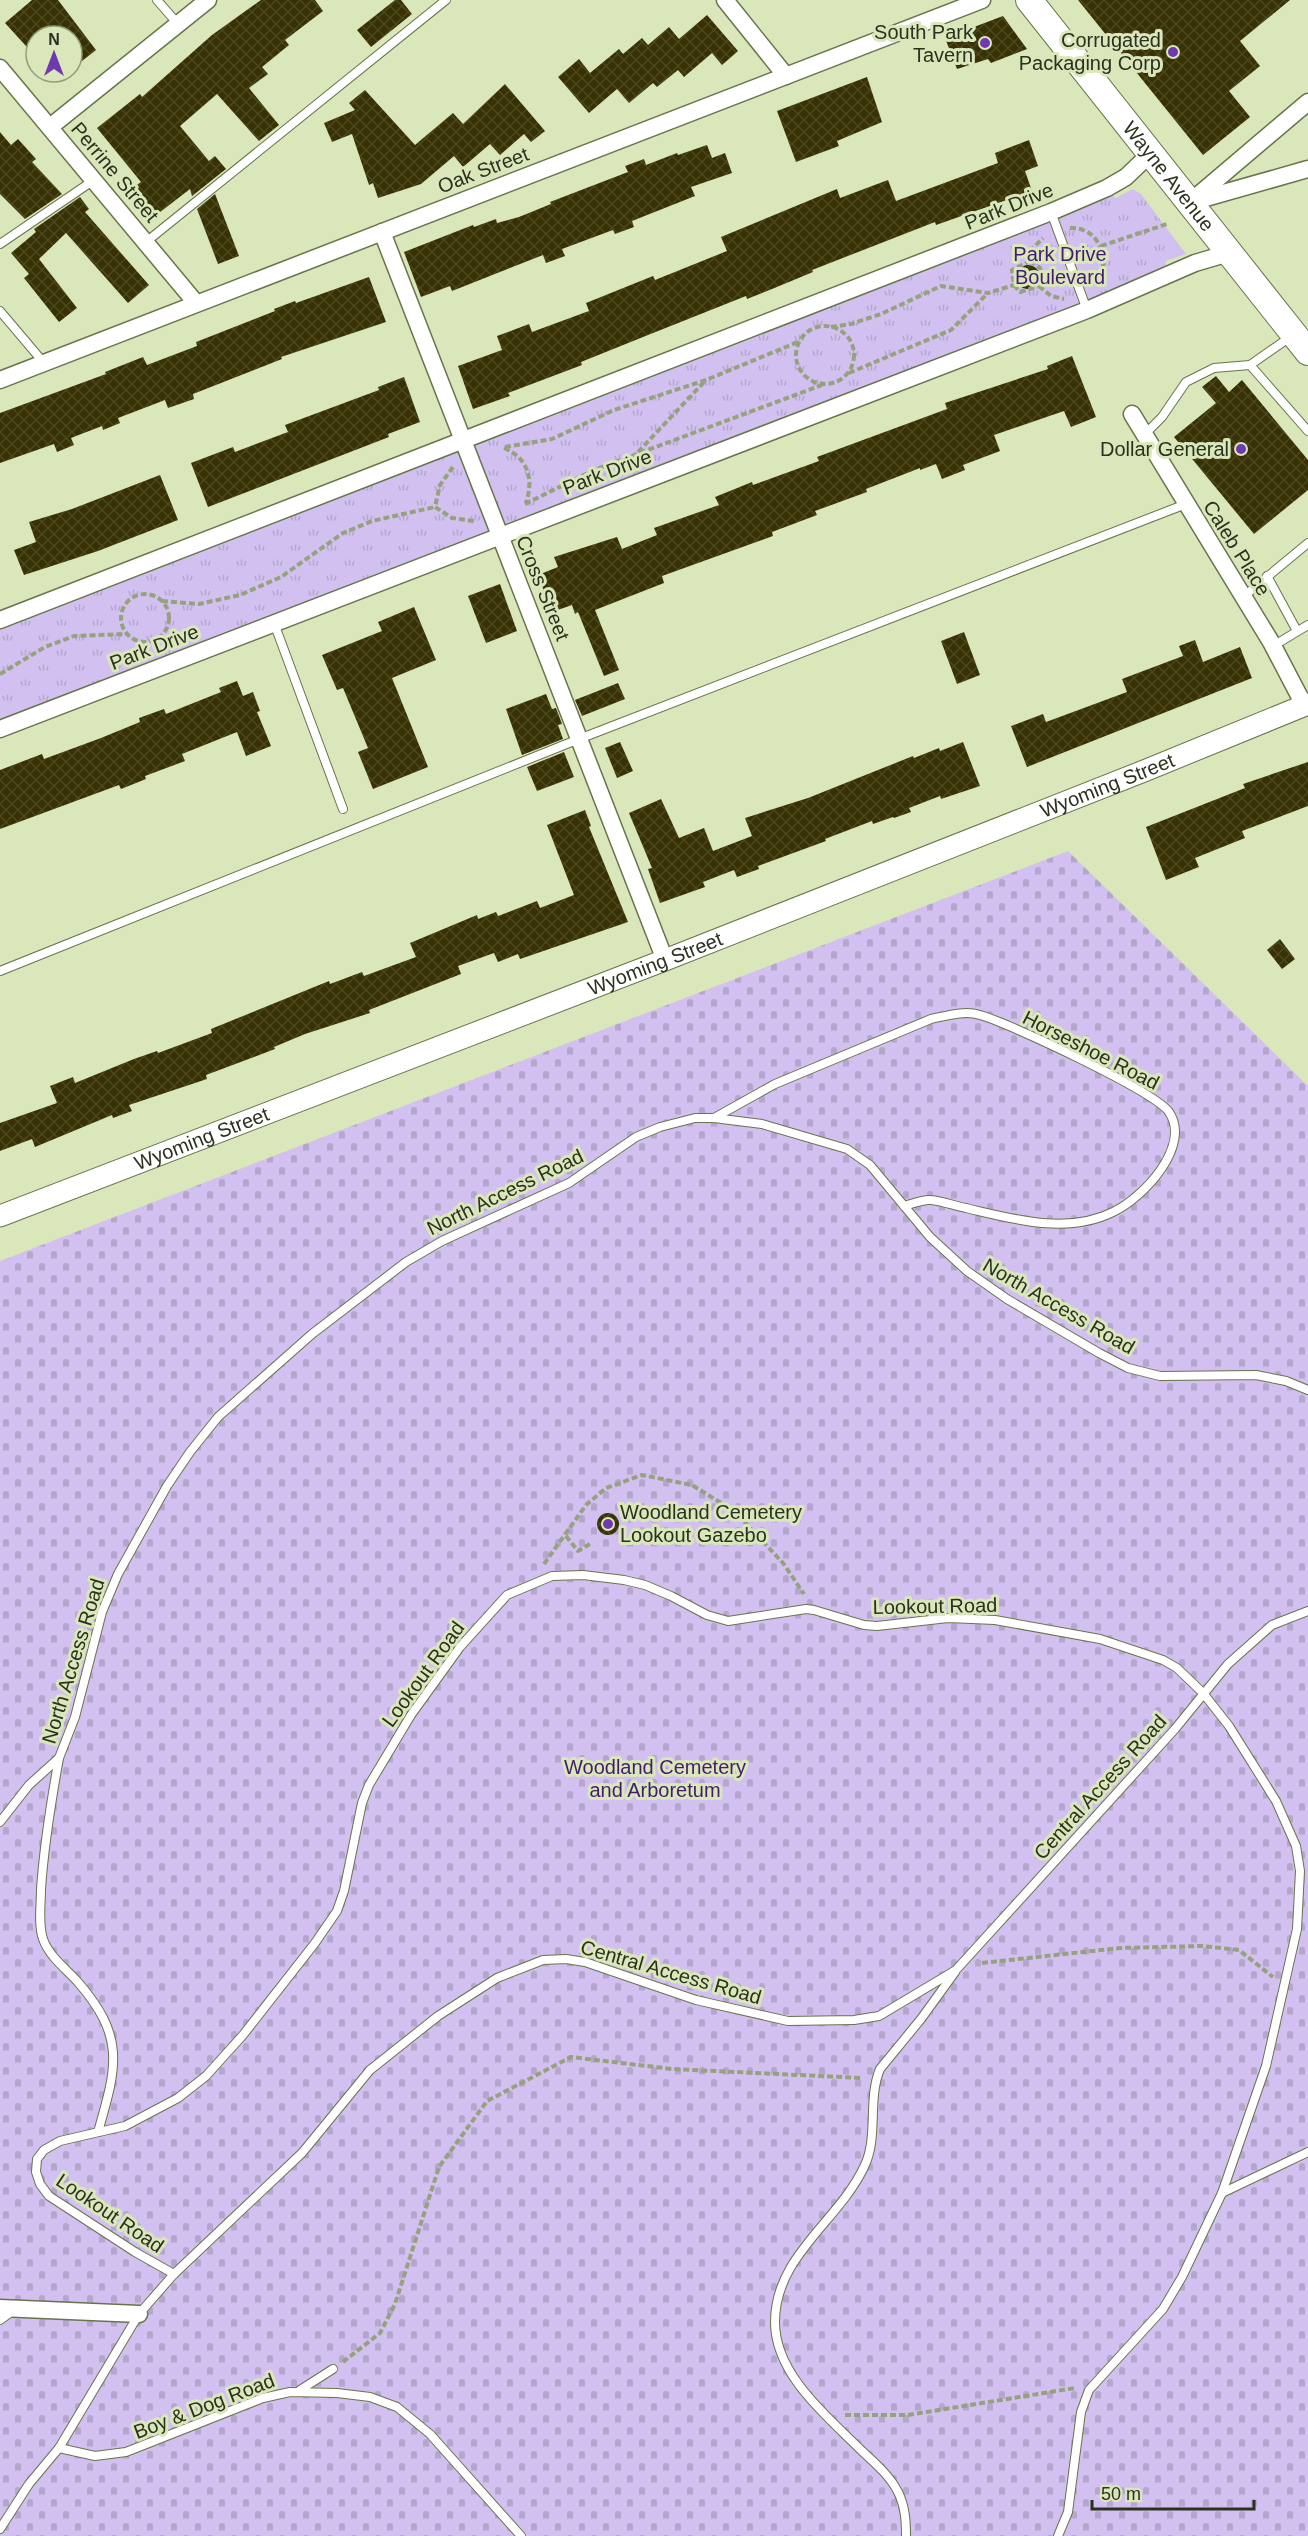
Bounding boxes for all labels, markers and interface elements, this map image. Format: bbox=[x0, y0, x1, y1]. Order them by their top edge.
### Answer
place label: South Park Tavern bbox=[874, 21, 974, 66]
north arrow bbox=[24, 24, 84, 84]
place label: Corrugated Packaging Corp bbox=[1019, 29, 1161, 74]
text: N bbox=[48, 31, 60, 48]
marker: South Park Tavern bbox=[978, 36, 992, 50]
marker: Corrugated Packaging Corp bbox=[1166, 45, 1180, 59]
street label: Wayne Avenue bbox=[1119, 117, 1219, 235]
street label: Perrine Street bbox=[67, 118, 163, 227]
street label: Oak Street bbox=[434, 142, 532, 197]
street label: Park Drive bbox=[962, 178, 1056, 234]
park label: Park Drive Boulevard bbox=[1013, 243, 1107, 288]
place label: Dollar General bbox=[1100, 438, 1229, 460]
marker: Dollar General bbox=[1234, 442, 1248, 456]
street label: Park Drive bbox=[559, 445, 655, 499]
street label: Caleb Place bbox=[1199, 496, 1275, 600]
street label: Cross Street bbox=[512, 532, 574, 644]
street label: Park Drive bbox=[106, 620, 202, 674]
street label: Wyoming Street bbox=[1037, 749, 1178, 822]
street label: Wyoming Street bbox=[585, 927, 726, 1000]
street label: Horseshoe Road bbox=[1019, 1006, 1163, 1094]
street label: Wyoming Street bbox=[131, 1102, 272, 1174]
street label: North Access Road bbox=[423, 1145, 587, 1239]
street label: North Access Road bbox=[979, 1254, 1139, 1358]
place label: Woodland Cemetery Lookout Gazebo bbox=[620, 1501, 802, 1546]
marker: Woodland Cemetery Lookout Gazebo bbox=[601, 1517, 615, 1531]
street label: North Access Road bbox=[37, 1576, 109, 1746]
street label: Lookout Road bbox=[873, 1594, 997, 1618]
street label: Lookout Road bbox=[377, 1617, 469, 1731]
street label: Central Access Road bbox=[1029, 1710, 1171, 1864]
park label: Woodland Cemetery and Arboretum bbox=[564, 1756, 746, 1801]
street label: Central Access Road bbox=[578, 1936, 764, 2008]
street label: Lookout Road bbox=[52, 2169, 168, 2257]
street label: Boy & Dog Road bbox=[131, 2369, 277, 2443]
scale bar bbox=[1092, 2473, 1254, 2511]
text: 50 m bbox=[1101, 2484, 1141, 2504]

